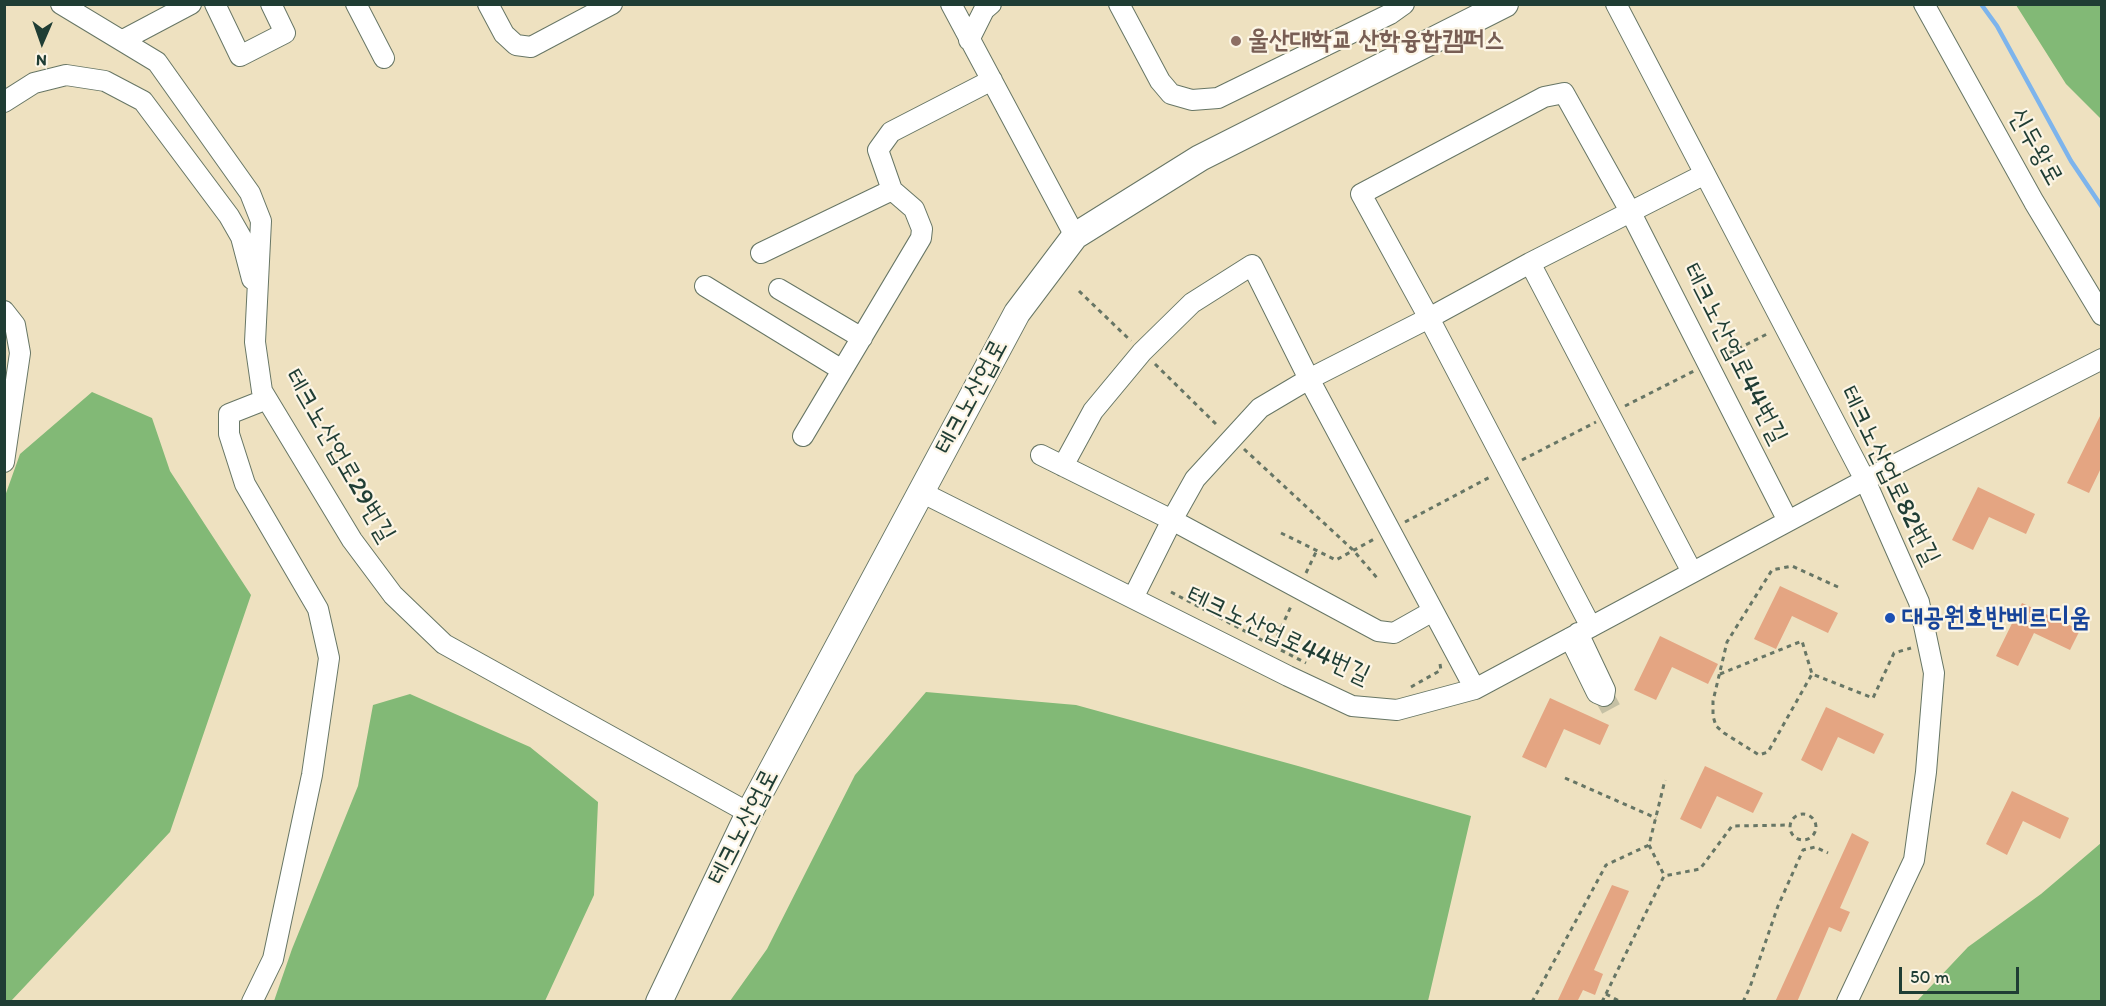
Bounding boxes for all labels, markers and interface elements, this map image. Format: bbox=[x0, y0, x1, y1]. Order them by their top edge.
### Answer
north arrow bbox=[12, 12, 72, 72]
place label: 울산대학교 산학융합캠퍼스 bbox=[1248, 25, 1505, 57]
marker: 울산대학교 산학융합캠퍼스 bbox=[1229, 34, 1243, 48]
text: N bbox=[36, 51, 47, 70]
street label: 신두왕로 bbox=[2001, 103, 2069, 191]
street label: 테크노산업로44번길 bbox=[1675, 258, 1793, 450]
street label: 테크노산업로 bbox=[929, 334, 1015, 460]
street label: 테크노산업로29번길 bbox=[277, 364, 401, 548]
street label: 테크노산업로82번길 bbox=[1832, 381, 1946, 571]
street label: 테크노산업로44번길 bbox=[1181, 580, 1375, 692]
place label: 대공원호반베르디움 bbox=[1902, 602, 2090, 634]
marker: 대공원호반베르디움 bbox=[1883, 611, 1897, 625]
street label: 테크노산업로 bbox=[702, 764, 786, 890]
scale bar bbox=[1902, 955, 2022, 993]
text: 50 m bbox=[1910, 966, 1950, 988]

